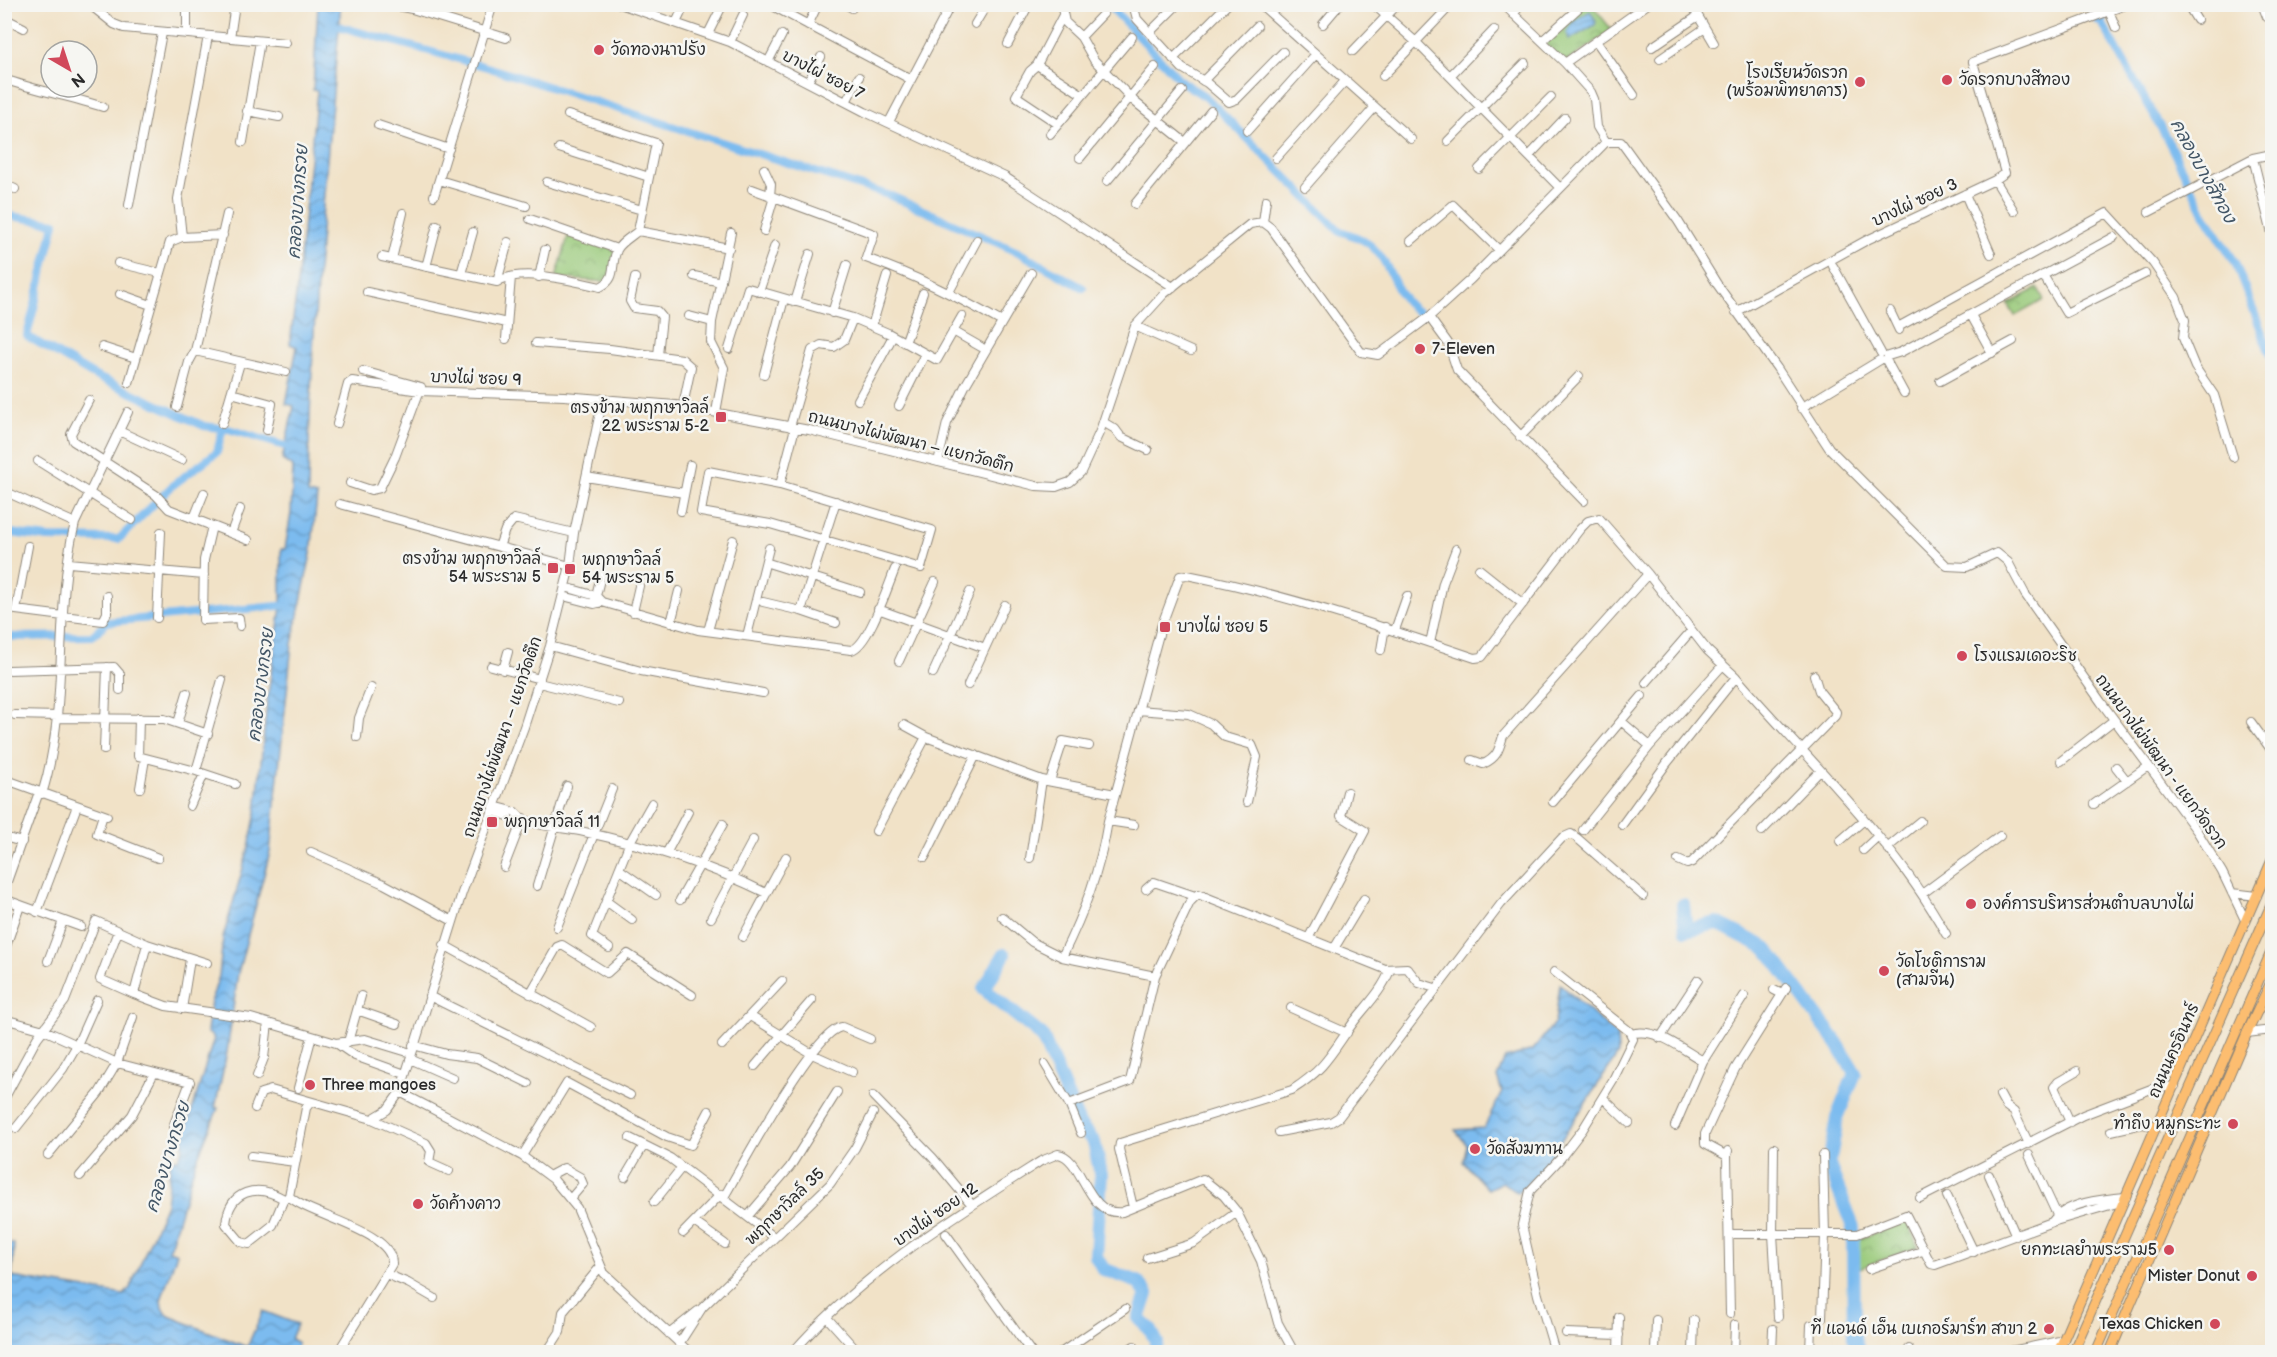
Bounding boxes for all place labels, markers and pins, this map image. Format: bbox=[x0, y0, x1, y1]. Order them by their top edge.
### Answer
place label: วัดทองนาปรัง bbox=[611, 39, 706, 60]
marker: วัดทองนาปรัง bbox=[592, 43, 606, 57]
place label: โรงเรียนวัดรวก (พร้อมพิทยาคาร) bbox=[1726, 61, 1848, 101]
place label: วัดรวกบางสีทอง bbox=[1959, 69, 2070, 90]
marker: วัดรวกบางสีทอง bbox=[1940, 73, 1954, 87]
marker: โรงเรียนวัดรวก (พร้อมพิทยาคาร) bbox=[1853, 75, 1867, 89]
place label: 7-Eleven bbox=[1432, 340, 1495, 359]
marker: 7-Eleven bbox=[1413, 342, 1427, 356]
place label: ตรงข้าม พฤกษาวิลล์ 22 พระราม 5-2 bbox=[570, 396, 710, 436]
marker: ตรงข้าม พฤกษาวิลล์ 22 พระราม 5-2 bbox=[714, 410, 728, 424]
place label: ตรงข้าม พฤกษาวิลล์ 54 พระราม 5 bbox=[402, 547, 541, 587]
place label: พฤกษาวิลล์ 54 พระราม 5 bbox=[582, 548, 674, 588]
marker: ตรงข้าม พฤกษาวิลล์ 54 พระราม 5 bbox=[546, 561, 560, 575]
marker: พฤกษาวิลล์ 54 พระราม 5 bbox=[563, 562, 577, 576]
place label: บางไผ่ ซอย 5 bbox=[1177, 615, 1268, 637]
marker: บางไผ่ ซอย 5 bbox=[1158, 620, 1172, 634]
place label: โรงแรมเดอะริช bbox=[1974, 644, 2077, 666]
marker: โรงแรมเดอะริช bbox=[1955, 649, 1969, 663]
place label: พฤกษาวิลล์ 11 bbox=[504, 810, 600, 833]
marker: พฤกษาวิลล์ 11 bbox=[485, 815, 499, 829]
place label: องค์การบริหารส่วนตำบลบางไผ่ bbox=[1983, 892, 2194, 914]
marker: องค์การบริหารส่วนตำบลบางไผ่ bbox=[1964, 897, 1978, 911]
place label: วัดโชติการาม (สามจีน) bbox=[1896, 950, 1986, 990]
marker: วัดโชติการาม (สามจีน) bbox=[1877, 964, 1891, 978]
place label: Three mangoes bbox=[322, 1076, 436, 1095]
marker: Three mangoes bbox=[303, 1078, 317, 1092]
place label: ทำถึง หมูกระทะ bbox=[2113, 1113, 2221, 1136]
marker: ทำถึง หมูกระทะ bbox=[2226, 1117, 2240, 1131]
place label: วัดสังฆทาน bbox=[1487, 1138, 1563, 1159]
marker: วัดสังฆทาน bbox=[1468, 1142, 1482, 1156]
place label: วัดค้างคาว bbox=[430, 1193, 501, 1214]
marker: วัดค้างคาว bbox=[411, 1197, 425, 1211]
place label: ยกทะเลยำพระราม5 bbox=[2021, 1239, 2157, 1260]
marker: ยกทะเลยำพระราม5 bbox=[2162, 1243, 2176, 1257]
place label: Mister Donut bbox=[2147, 1267, 2240, 1286]
marker: Mister Donut bbox=[2245, 1269, 2259, 1283]
place label: Texas Chicken bbox=[2099, 1315, 2203, 1334]
place label: ที แอนด์ เอ็น เบเกอร์มาร์ท สาขา 2 bbox=[1810, 1317, 2038, 1339]
marker: Texas Chicken bbox=[2208, 1317, 2222, 1331]
marker: ที แอนด์ เอ็น เบเกอร์มาร์ท สาขา 2 bbox=[2042, 1322, 2056, 1336]

